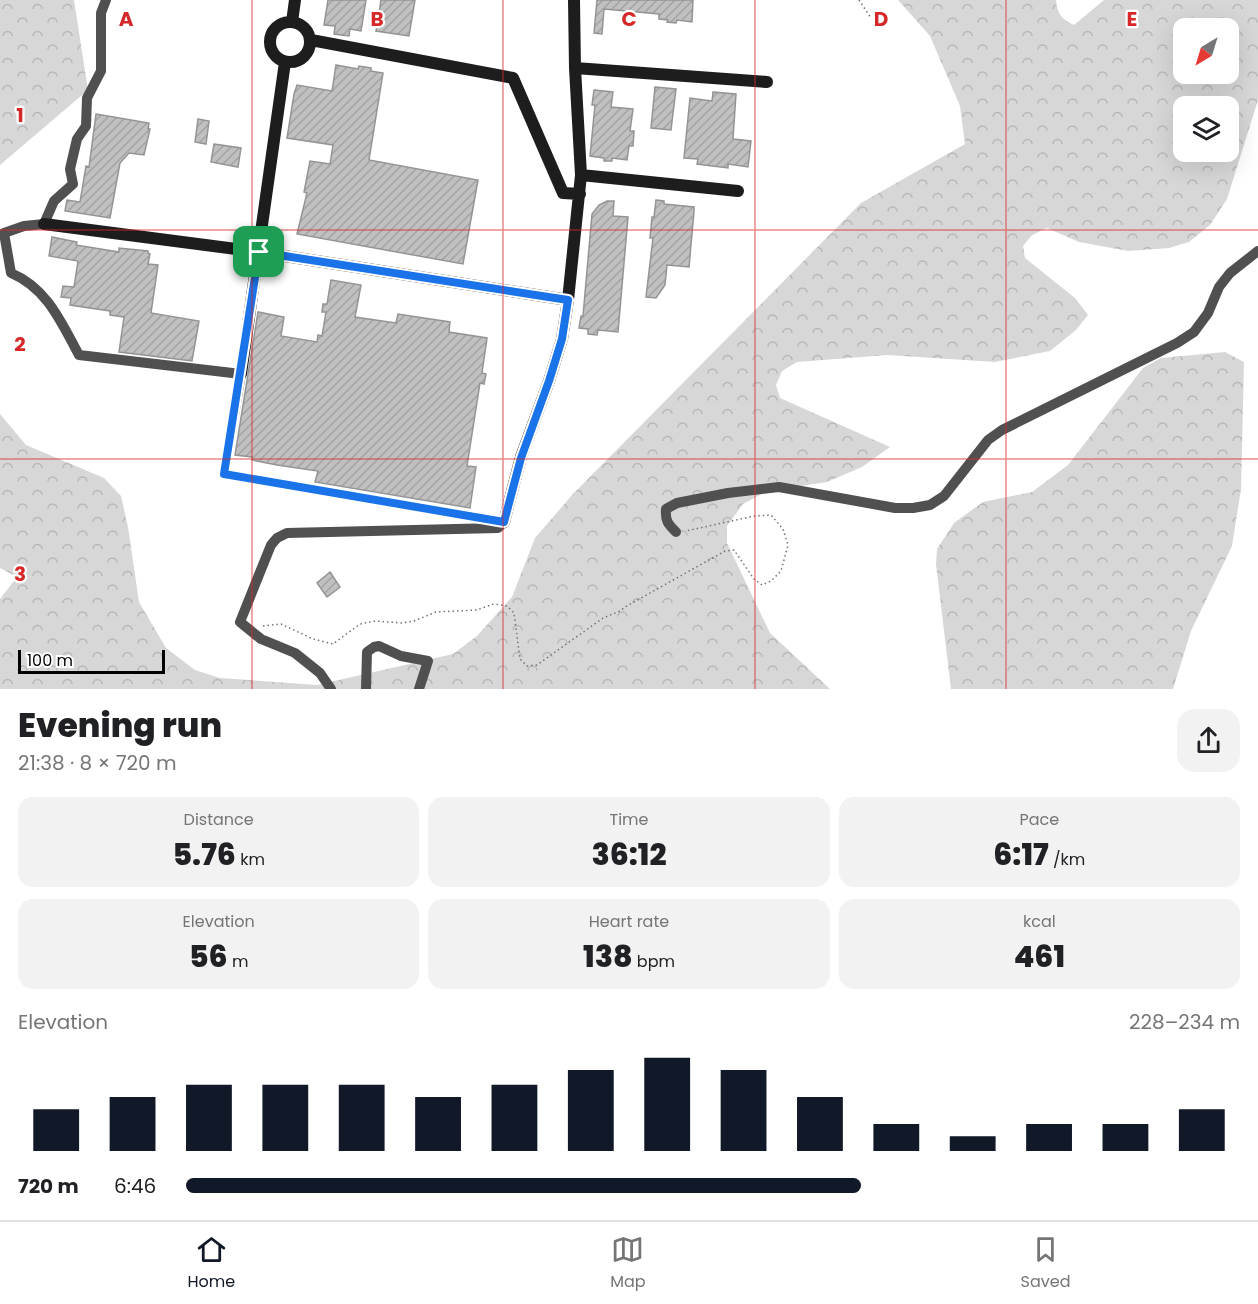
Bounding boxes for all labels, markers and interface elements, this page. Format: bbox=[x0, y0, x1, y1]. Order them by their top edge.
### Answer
text: A bbox=[119, 5, 134, 33]
text: B bbox=[370, 5, 384, 33]
text: C bbox=[621, 5, 637, 33]
text: D bbox=[874, 5, 888, 33]
text: E bbox=[1127, 5, 1137, 33]
north arrow bbox=[1173, 18, 1239, 84]
map controls bbox=[1173, 18, 1239, 162]
button: layers bbox=[1173, 96, 1239, 162]
text: 1 bbox=[16, 101, 24, 129]
pin bbox=[233, 226, 284, 277]
icon: arrive bbox=[242, 235, 275, 268]
text: 2 bbox=[14, 330, 26, 358]
text: 3 bbox=[14, 560, 26, 588]
scale bar bbox=[18, 647, 165, 674]
text: 100 m bbox=[27, 649, 73, 672]
text: Evening run bbox=[18, 702, 222, 749]
button: share bbox=[1177, 709, 1240, 772]
text: 21:38 · 8 × 720 m bbox=[18, 749, 177, 777]
text: Distance bbox=[184, 808, 254, 831]
text: Time bbox=[609, 808, 648, 831]
text: Pace bbox=[1019, 808, 1059, 831]
text: 5.76 bbox=[172, 833, 236, 876]
text: 36:12 bbox=[591, 833, 667, 876]
text: 6:17 bbox=[993, 833, 1049, 876]
text: km bbox=[236, 848, 265, 871]
text: /km bbox=[1049, 848, 1085, 871]
text: Elevation bbox=[183, 910, 255, 933]
text: Heart rate bbox=[589, 910, 669, 933]
text: kcal bbox=[1023, 910, 1056, 933]
text: 56 bbox=[189, 935, 228, 978]
text: 138 bbox=[583, 935, 633, 978]
text: 461 bbox=[1014, 935, 1065, 978]
text: m bbox=[228, 950, 248, 973]
text: bpm bbox=[633, 950, 675, 973]
text: Elevation bbox=[18, 1008, 108, 1036]
text: 228–234 m bbox=[1129, 1008, 1240, 1036]
text: 720 m bbox=[18, 1172, 79, 1200]
text: 6:46 bbox=[114, 1172, 156, 1200]
tab: Home bbox=[187, 1233, 235, 1294]
tab: Map bbox=[610, 1233, 646, 1294]
tab: Saved bbox=[1021, 1233, 1070, 1294]

